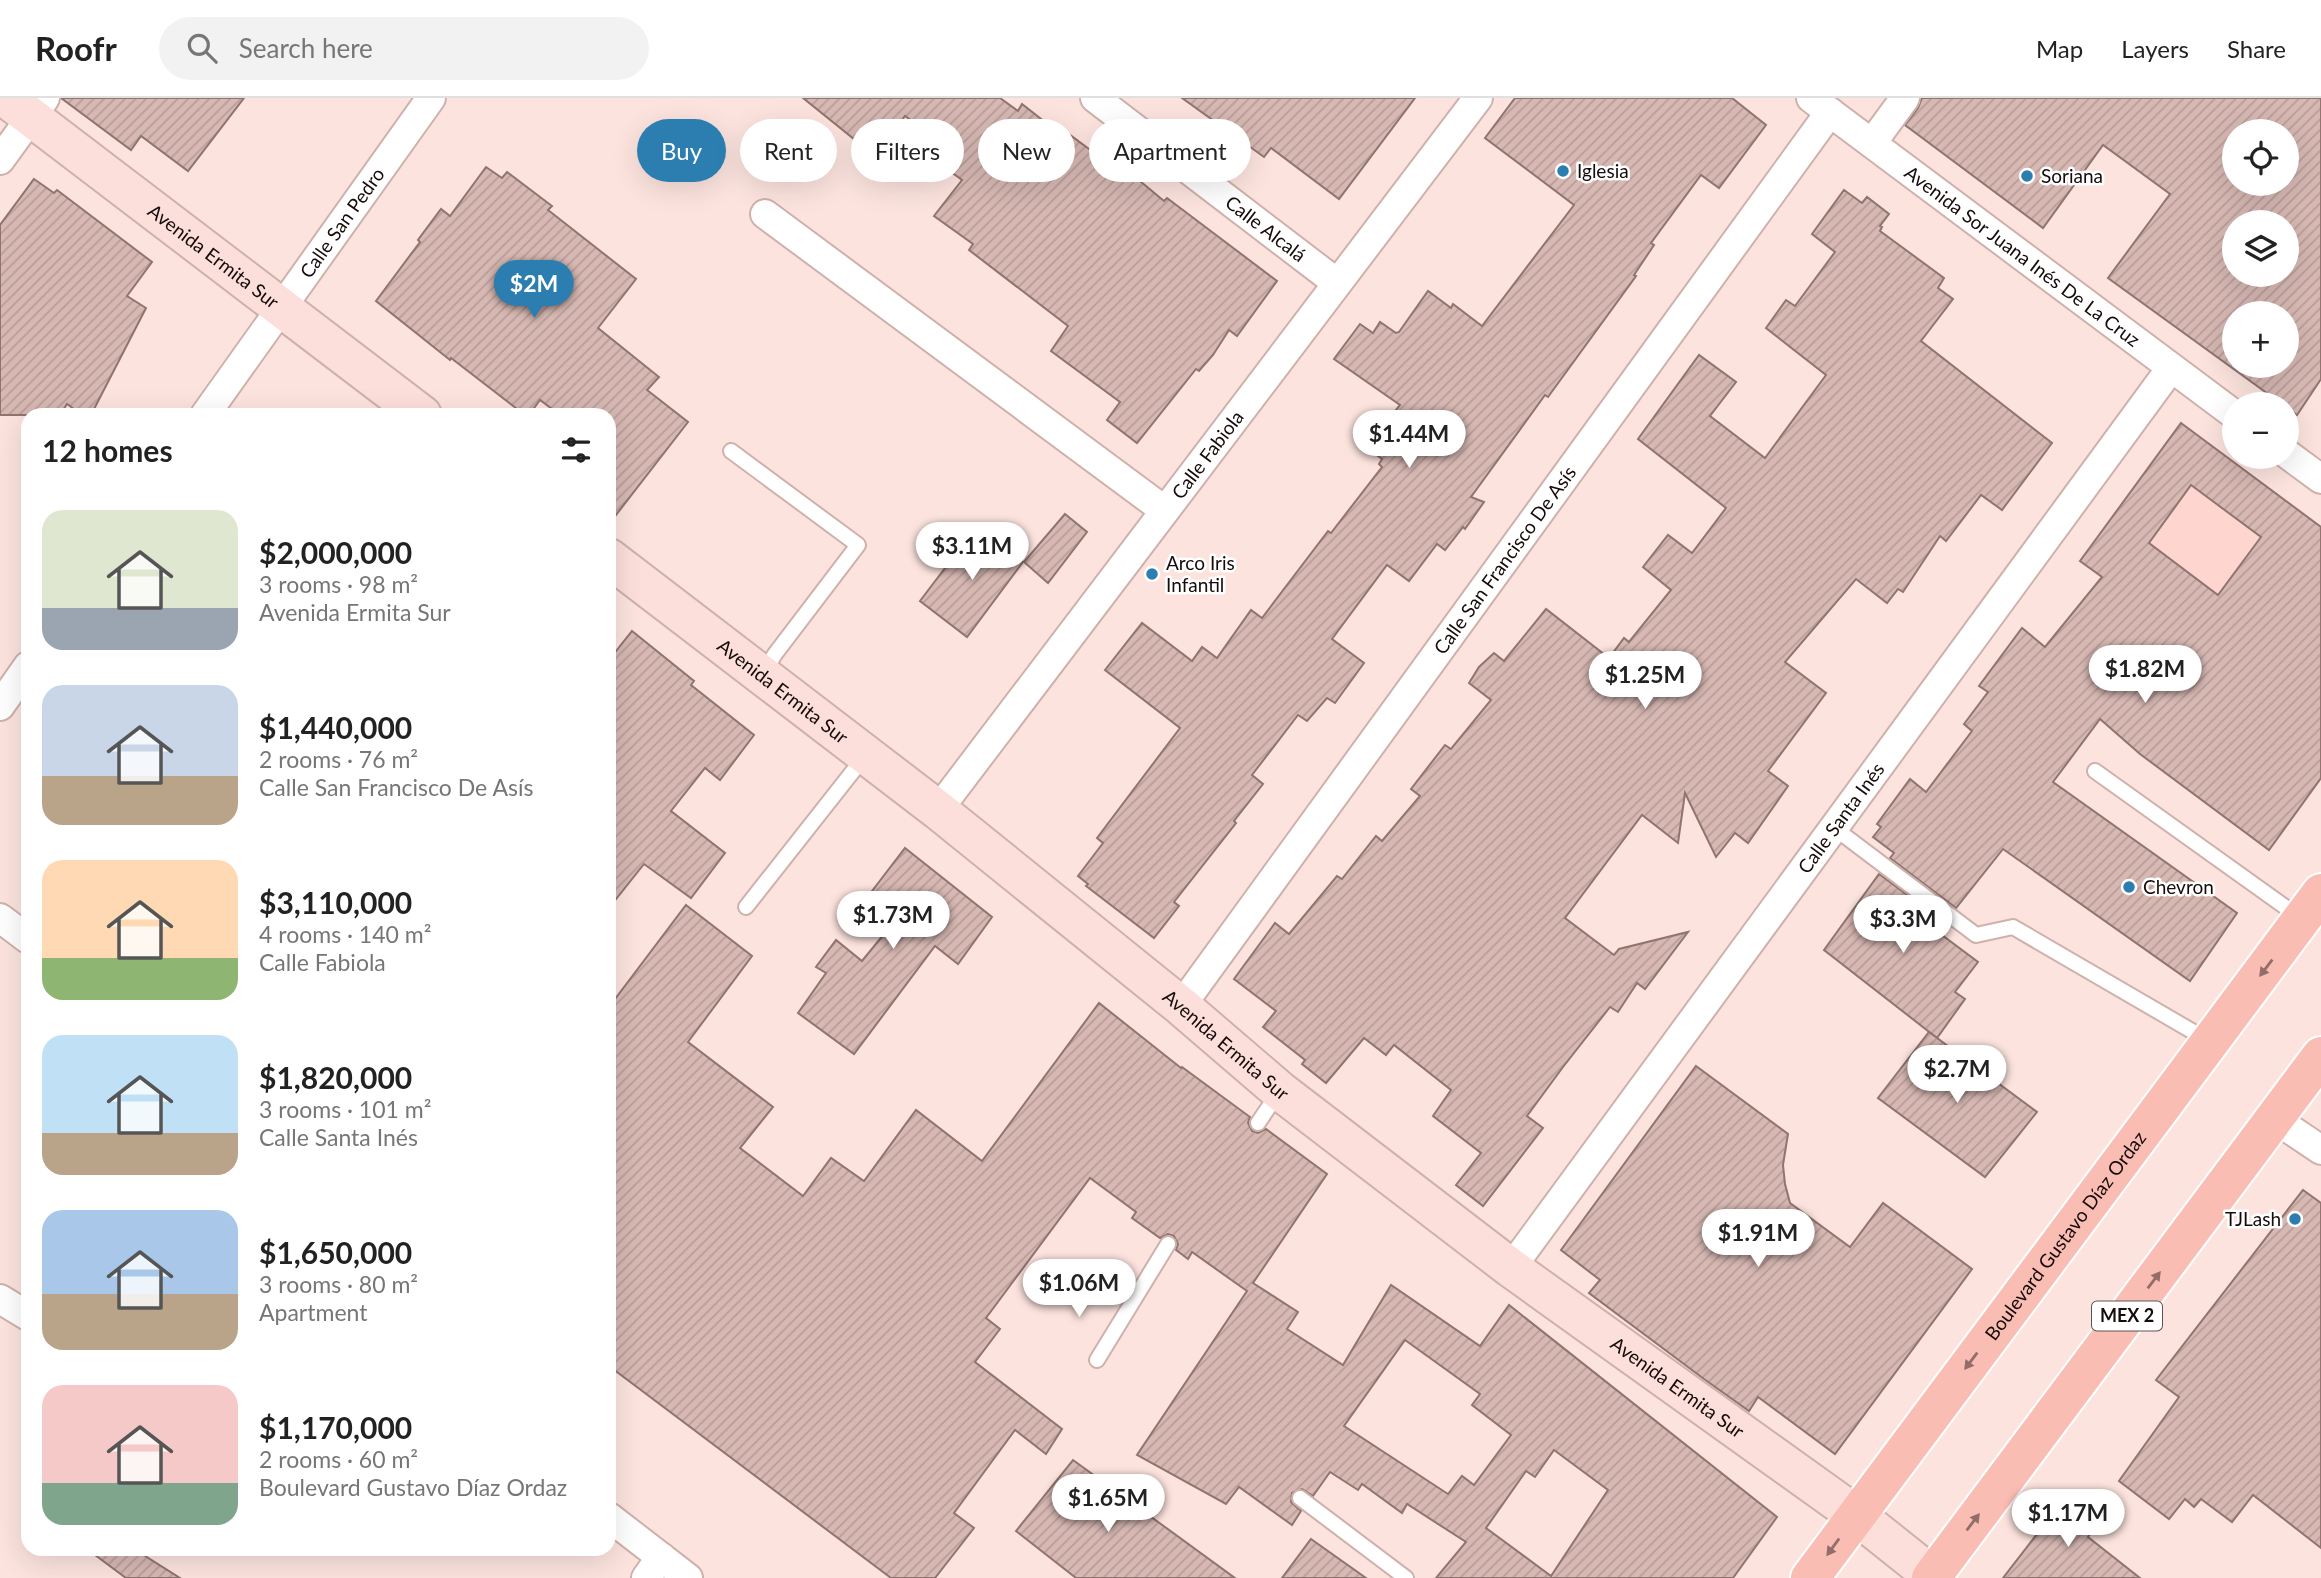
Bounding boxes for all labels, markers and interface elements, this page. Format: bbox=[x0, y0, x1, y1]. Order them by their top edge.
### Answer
search box bbox=[159, 17, 649, 80]
text: Roofr bbox=[35, 28, 117, 68]
icon: search bbox=[183, 29, 221, 67]
text: Search here bbox=[239, 32, 373, 64]
text: Map bbox=[2036, 34, 2083, 63]
text: Layers bbox=[2121, 34, 2189, 63]
text: Share bbox=[2227, 34, 2286, 63]
chip: Buy bbox=[637, 119, 726, 182]
chip: Rent bbox=[740, 119, 837, 182]
chip: Filters bbox=[851, 119, 964, 182]
chip: New bbox=[978, 119, 1075, 182]
chip: Apartment bbox=[1089, 119, 1251, 182]
map controls bbox=[2222, 119, 2299, 469]
button: locate bbox=[2222, 119, 2299, 196]
place label: Iglesia bbox=[1577, 159, 1629, 182]
street label: Avenida Sor Juana Inés De La Cruz bbox=[1901, 160, 2145, 351]
street label: Calle San Pedro bbox=[294, 163, 389, 282]
marker: Iglesia bbox=[1555, 163, 1571, 179]
place label: Soriana bbox=[2041, 164, 2103, 187]
marker: Soriana bbox=[2019, 168, 2035, 184]
street label: Calle Alcalá bbox=[1221, 190, 1311, 266]
street label: Avenida Ermita Sur bbox=[144, 199, 284, 313]
button: layers bbox=[2222, 210, 2299, 287]
pin: $2M bbox=[500, 260, 568, 320]
text: $2M bbox=[510, 269, 558, 297]
button: + bbox=[2222, 301, 2299, 378]
button: − bbox=[2222, 392, 2299, 469]
street label: Calle Fabiola bbox=[1166, 406, 1248, 503]
pin: $1.44M bbox=[1352, 410, 1466, 470]
text: $1.44M bbox=[1369, 419, 1449, 447]
icon: filters bbox=[557, 431, 595, 469]
text: 12 homes bbox=[42, 432, 173, 468]
street label: Calle San Francisco De Asís bbox=[1428, 461, 1580, 658]
pin: $3.11M bbox=[915, 522, 1029, 582]
text: $3.11M bbox=[932, 531, 1012, 559]
text: $2,000,000 bbox=[259, 534, 412, 570]
icon: home bbox=[98, 538, 182, 622]
place label: Arco Iris Infantil bbox=[1166, 551, 1235, 596]
marker: Arco Iris Infantil bbox=[1144, 566, 1160, 582]
text: 3 rooms · 98 m² bbox=[259, 570, 418, 598]
text: Avenida Ermita Sur bbox=[259, 598, 451, 626]
street label: Avenida Ermita Sur bbox=[713, 633, 853, 748]
pin: $1.82M bbox=[2088, 646, 2202, 705]
pin: $1.25M bbox=[1588, 652, 1702, 711]
text: $1.82M bbox=[2105, 654, 2185, 682]
text: $1.25M bbox=[1605, 660, 1685, 688]
text: $1,440,000 bbox=[259, 709, 412, 745]
icon: home bbox=[98, 713, 182, 797]
text: 2 rooms · 76 m² bbox=[259, 745, 418, 773]
street label: Calle Santa Inés bbox=[1792, 758, 1889, 878]
text: Calle San Francisco De Asís bbox=[259, 773, 533, 801]
place label: Chevron bbox=[2143, 875, 2214, 898]
marker: Chevron bbox=[2121, 879, 2137, 895]
text: $3,110,000 bbox=[259, 884, 412, 920]
icon: home bbox=[98, 888, 182, 972]
pin: $1.73M bbox=[836, 892, 950, 951]
pin: $3.3M bbox=[1854, 896, 1952, 955]
text: $1.73M bbox=[853, 900, 933, 928]
text: $3.3M bbox=[1869, 904, 1937, 932]
text: 4 rooms · 140 m² bbox=[259, 920, 431, 948]
text: Calle Fabiola bbox=[259, 948, 386, 976]
one-way arrow bbox=[2259, 959, 2273, 977]
street label: Avenida Ermita Sur bbox=[1159, 984, 1294, 1105]
pin: $2.7M bbox=[1908, 1046, 2006, 1105]
text: $2.7M bbox=[1923, 1054, 1991, 1082]
text: $1,820,000 bbox=[259, 1059, 412, 1095]
icon: home bbox=[98, 1063, 182, 1147]
text: 3 rooms · 101 m² bbox=[259, 1095, 431, 1123]
text: Calle Santa Inés bbox=[259, 1123, 418, 1151]
street label: Boulevard Gustavo Díaz Ordaz bbox=[1980, 1126, 2150, 1344]
place label: TJLash bbox=[2225, 1207, 2281, 1230]
pin: $1.91M bbox=[1701, 1210, 1815, 1269]
marker: TJLash bbox=[2287, 1211, 2303, 1227]
text: $1.91M bbox=[1718, 1218, 1798, 1246]
text: $1,650,000 bbox=[259, 1234, 412, 1270]
icon: home bbox=[98, 1238, 182, 1322]
pin: $1.06M bbox=[1022, 1260, 1136, 1319]
text: $1.06M bbox=[1039, 1268, 1119, 1296]
text: 3 rooms · 80 m² bbox=[259, 1270, 418, 1298]
one-way arrow bbox=[2146, 1272, 2161, 1290]
text: Apartment bbox=[259, 1298, 367, 1326]
road number: MEX 2 bbox=[2092, 1302, 2162, 1330]
street label: Avenida Ermita Sur bbox=[1607, 1331, 1749, 1442]
one-way arrow bbox=[1964, 1351, 1979, 1369]
text: $1,170,000 bbox=[259, 1409, 412, 1445]
icon: home bbox=[98, 1413, 182, 1497]
text: 2 rooms · 60 m² bbox=[259, 1445, 418, 1473]
text: Boulevard Gustavo Díaz Ordaz bbox=[259, 1473, 567, 1501]
pin: $1.65M bbox=[1051, 1474, 1165, 1534]
text: $1.65M bbox=[1068, 1483, 1148, 1511]
pin: $1.17M bbox=[2011, 1490, 2125, 1549]
text: $1.17M bbox=[2028, 1498, 2108, 1526]
one-way arrow bbox=[1966, 1513, 1981, 1531]
one-way arrow bbox=[1826, 1538, 1840, 1556]

